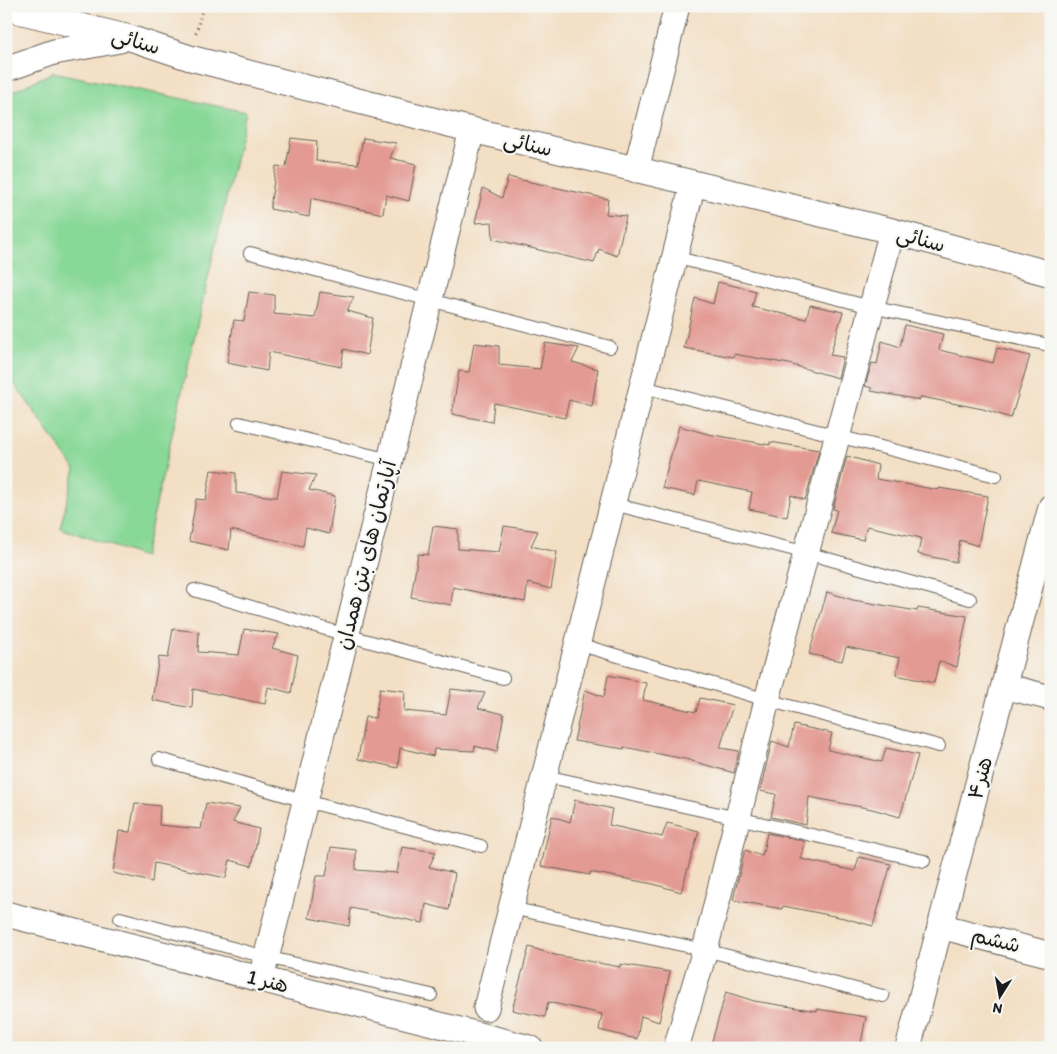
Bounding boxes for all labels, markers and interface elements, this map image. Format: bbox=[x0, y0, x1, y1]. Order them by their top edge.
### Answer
street label: سنائی bbox=[109, 22, 163, 61]
street label: سنائی bbox=[501, 126, 555, 163]
street label: سنائی bbox=[894, 220, 948, 259]
street label: آپارتمان های بتن همدان bbox=[330, 457, 402, 652]
street label: هنر۴ bbox=[962, 754, 997, 802]
street label: ششم bbox=[968, 921, 1023, 962]
street label: هنر 1 bbox=[245, 963, 292, 998]
north arrow bbox=[974, 972, 1024, 1022]
text: N bbox=[991, 999, 1004, 1018]

